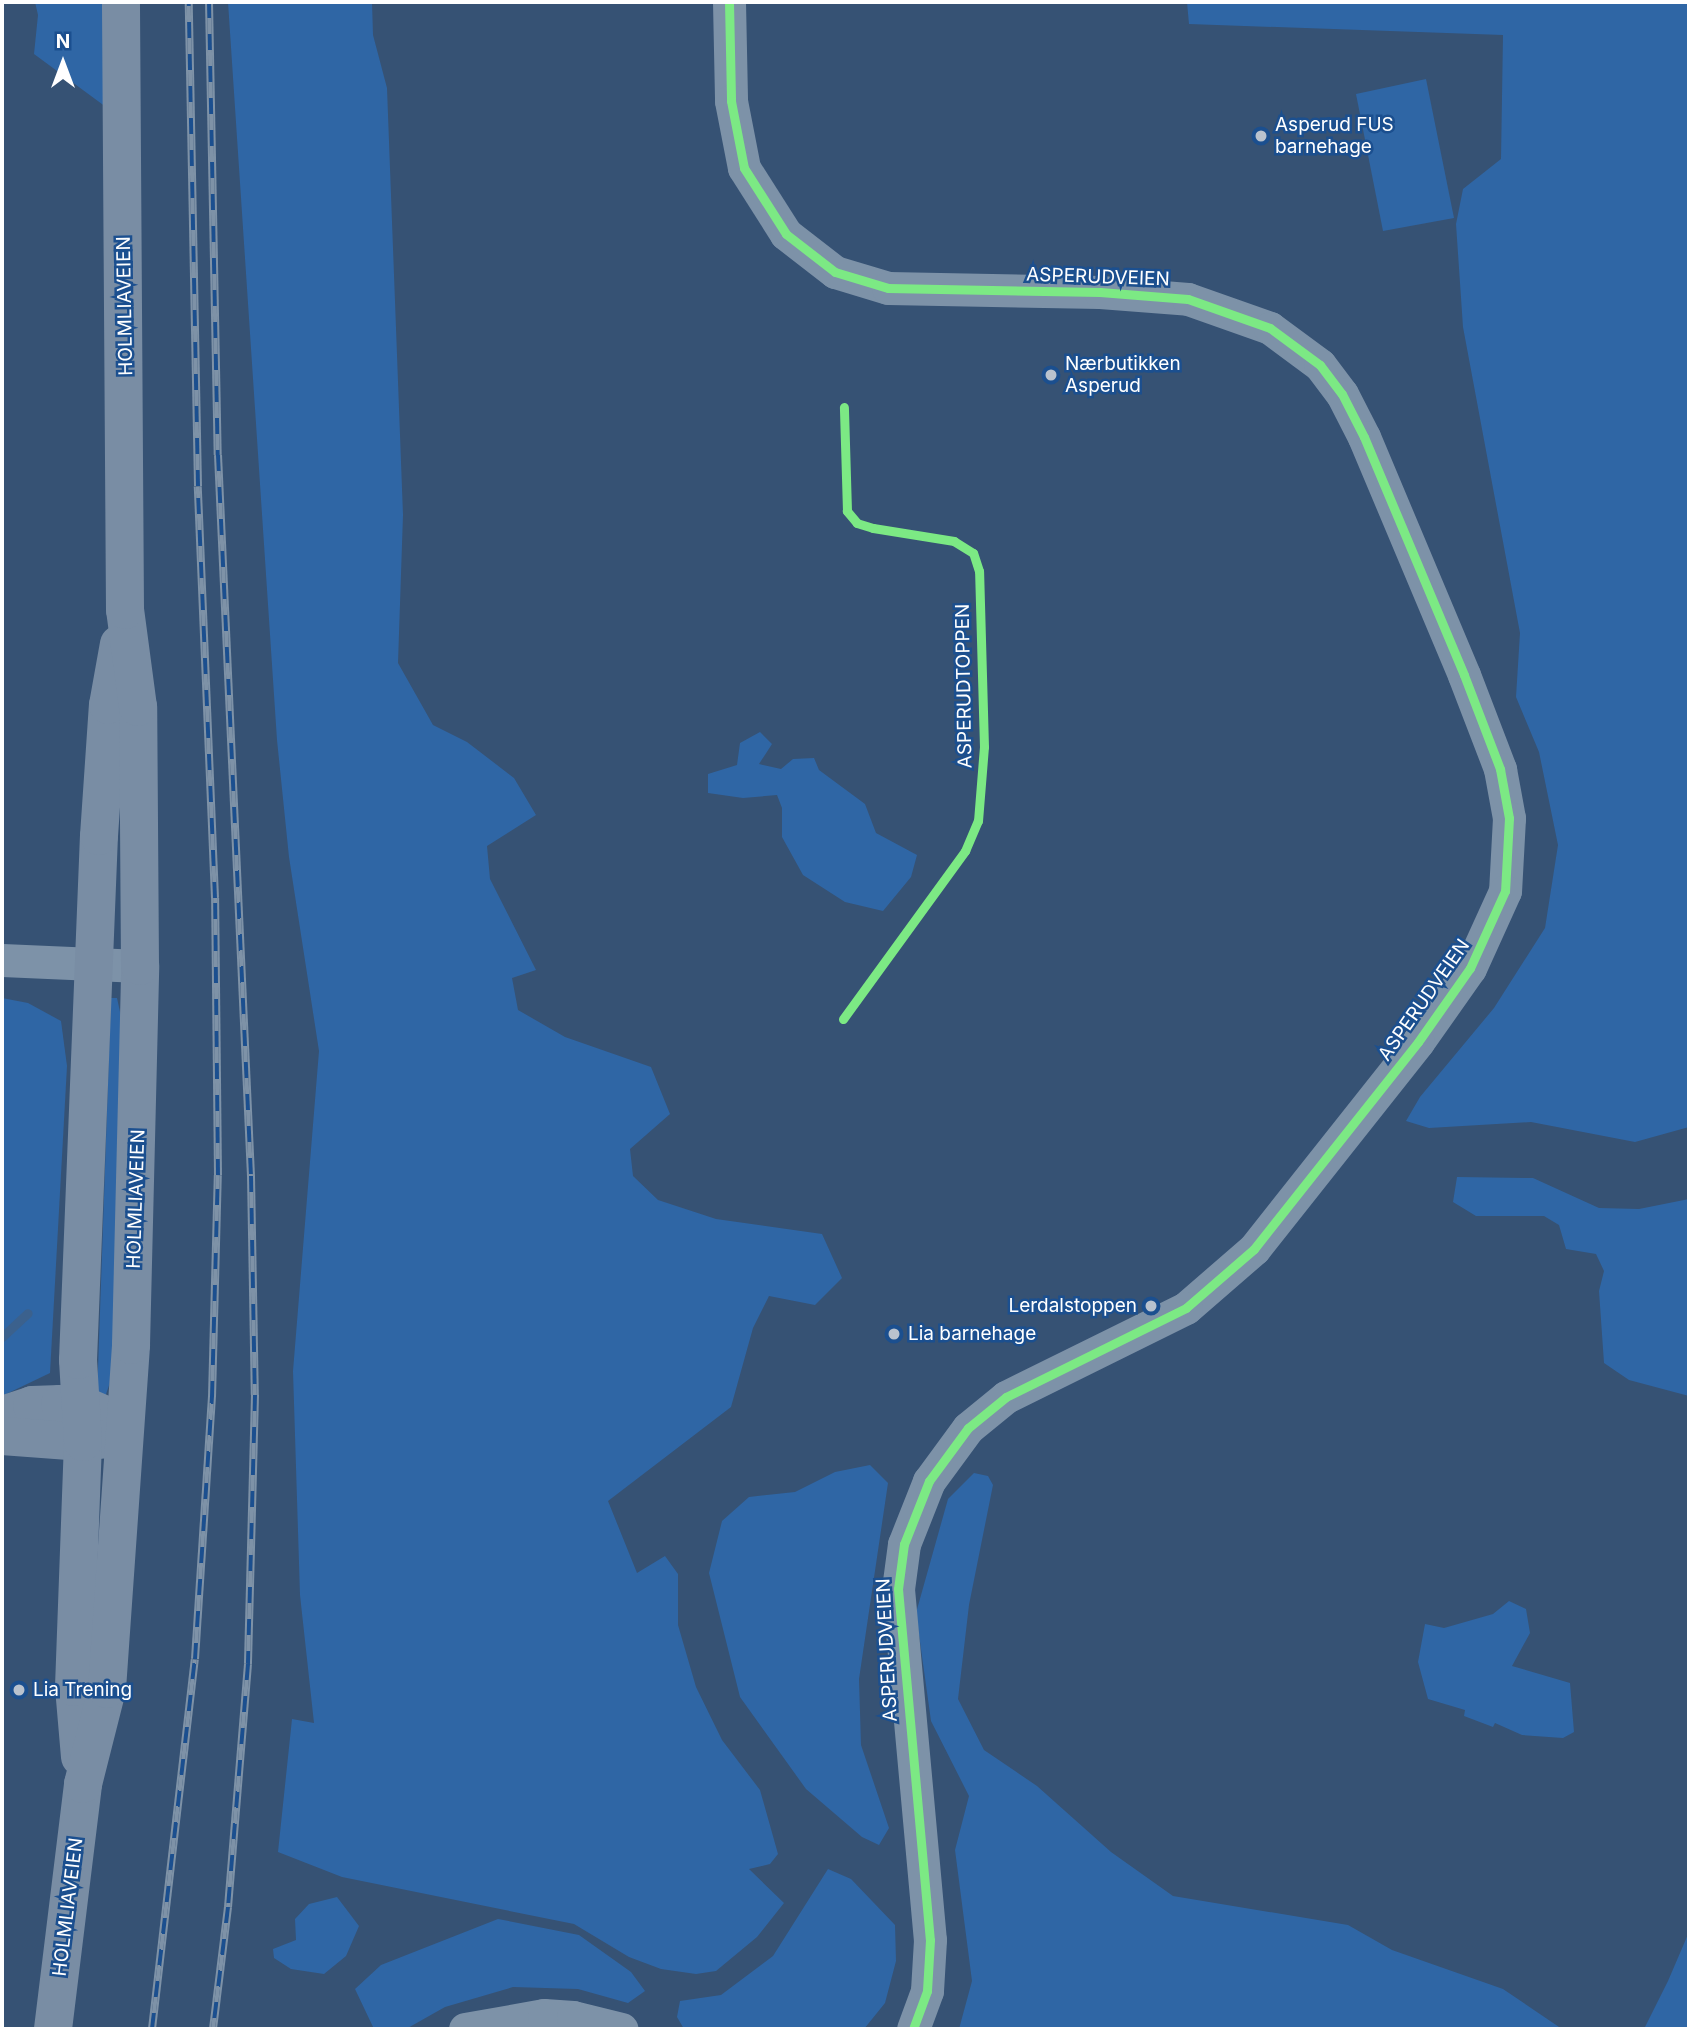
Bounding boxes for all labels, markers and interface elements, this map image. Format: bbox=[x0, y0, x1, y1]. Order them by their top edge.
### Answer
north arrow bbox=[28, 28, 98, 98]
text: N bbox=[56, 30, 70, 53]
place label: Asperud FUS barnehage bbox=[1275, 114, 1394, 158]
marker: Asperud FUS barnehage bbox=[1253, 128, 1269, 144]
street label: HOLMLIAVEIEN bbox=[112, 236, 138, 376]
street label: ASPERUDVEIEN bbox=[1026, 263, 1170, 291]
place label: Nærbutikken Asperud bbox=[1065, 353, 1181, 397]
marker: Nærbutikken Asperud bbox=[1043, 367, 1059, 383]
street label: ASPERUDTOPPEN bbox=[951, 604, 977, 768]
street label: ASPERUDVEIEN bbox=[1373, 935, 1475, 1065]
street label: HOLMLIAVEIEN bbox=[122, 1129, 150, 1269]
place label: Lerdalstoppen bbox=[1008, 1295, 1137, 1317]
marker: Lerdalstoppen bbox=[1143, 1298, 1159, 1314]
place label: Lia barnehage bbox=[908, 1323, 1036, 1345]
marker: Lia barnehage bbox=[886, 1326, 902, 1342]
street label: ASPERUDVEIEN bbox=[872, 1578, 902, 1722]
place label: Lia Trening bbox=[33, 1679, 132, 1701]
marker: Lia Trening bbox=[11, 1682, 27, 1698]
street label: HOLMLIAVEIEN bbox=[48, 1836, 88, 1978]

